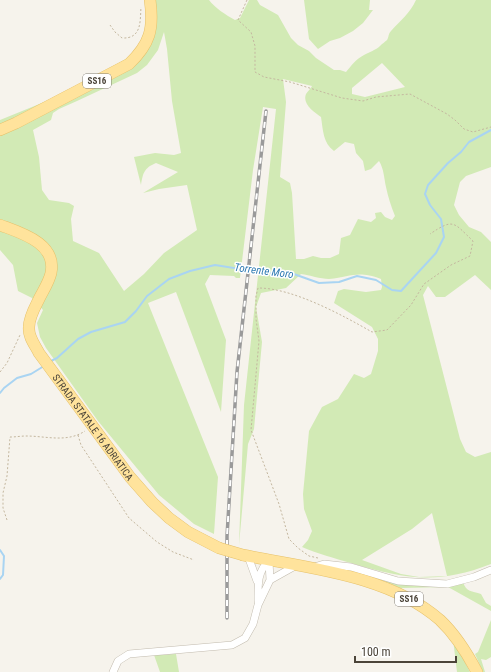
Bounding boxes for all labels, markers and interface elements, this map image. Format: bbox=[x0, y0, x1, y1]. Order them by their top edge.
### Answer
road number: SS16 bbox=[83, 74, 111, 88]
water label: Torrente Moro bbox=[234, 261, 294, 281]
street label: STRADA STATALE 16 ADRIATICA bbox=[51, 372, 136, 482]
road number: SS16 bbox=[395, 592, 423, 606]
scale bar bbox=[355, 638, 456, 664]
text: 100 m bbox=[361, 645, 391, 659]

